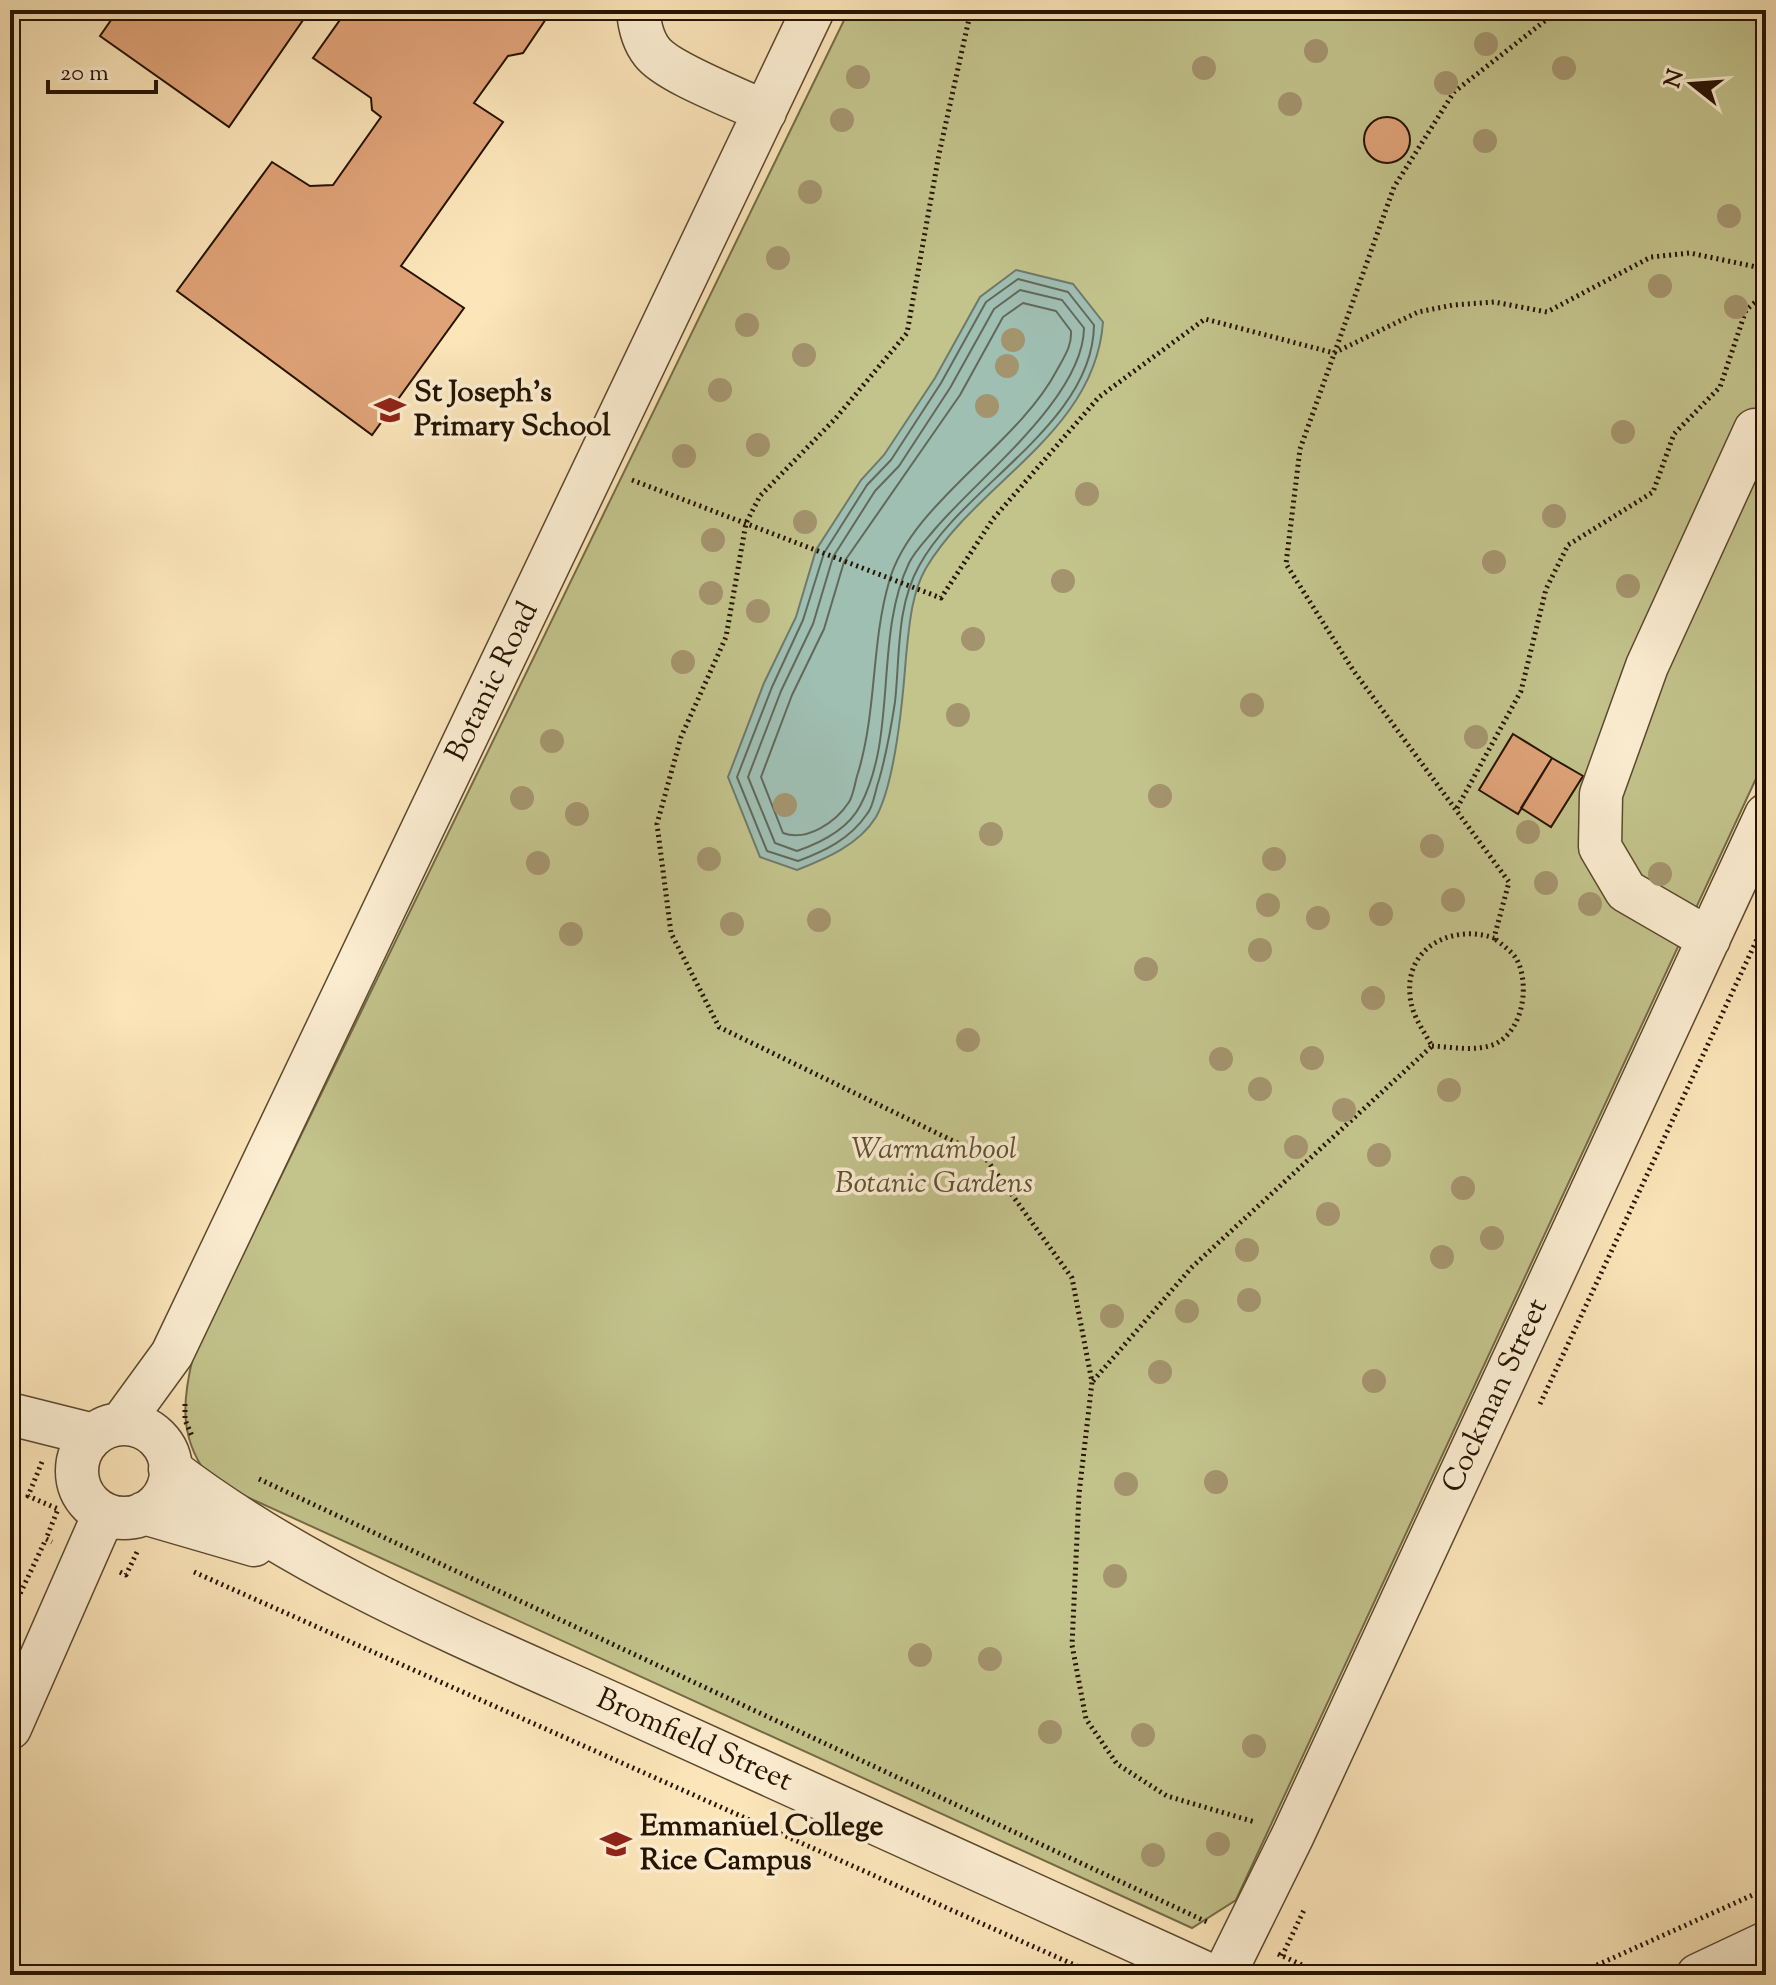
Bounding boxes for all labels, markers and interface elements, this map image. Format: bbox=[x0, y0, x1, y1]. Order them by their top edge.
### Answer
scale bar bbox=[48, 44, 156, 94]
north arrow bbox=[1652, 44, 1732, 124]
text: 20 m bbox=[60, 57, 109, 91]
text: N bbox=[1658, 66, 1694, 92]
place label: St Joseph's Primary School bbox=[414, 372, 611, 449]
school or university icon: St Joseph's Primary School bbox=[373, 393, 407, 427]
street label: Botanic Road bbox=[436, 595, 550, 769]
park label: Warrnambool Botanic Gardens bbox=[835, 1129, 1033, 1206]
street label: Cockman Street bbox=[1432, 1292, 1560, 1500]
street label: Bromfield Street bbox=[589, 1679, 799, 1803]
place label: Emmanuel College Rice Campus bbox=[640, 1806, 883, 1883]
school or university icon: Emmanuel College Rice Campus bbox=[599, 1827, 633, 1861]

